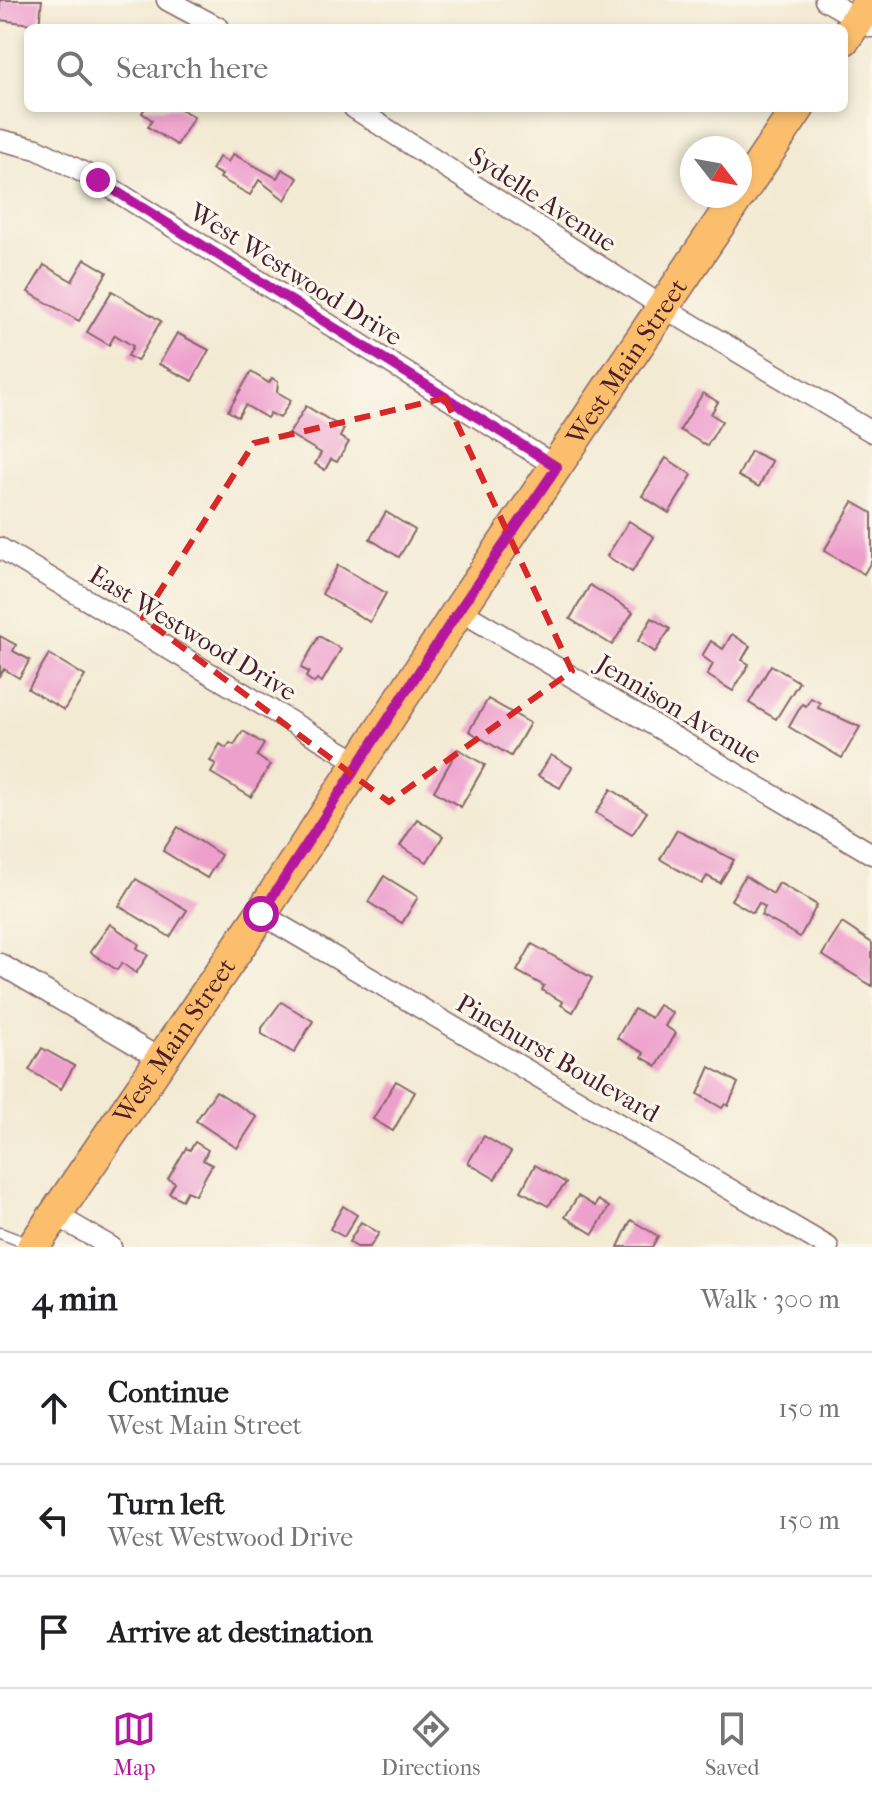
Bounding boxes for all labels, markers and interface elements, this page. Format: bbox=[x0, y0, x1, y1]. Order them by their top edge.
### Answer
search box bbox=[24, 24, 848, 112]
icon: search bbox=[52, 46, 96, 90]
text: Search here bbox=[116, 51, 268, 86]
north arrow bbox=[680, 136, 752, 208]
street label: Sydelle Avenue bbox=[463, 140, 622, 259]
route end bbox=[80, 162, 116, 198]
street label: West Westwood Drive bbox=[183, 196, 408, 353]
street label: West Main Street bbox=[559, 272, 694, 452]
street label: East Westwood Drive bbox=[83, 559, 302, 708]
street label: Jennison Avenue bbox=[589, 647, 767, 771]
route start bbox=[243, 896, 279, 932]
street label: West Main Street bbox=[106, 952, 243, 1131]
street label: Pinehurst Boulevard bbox=[451, 988, 666, 1130]
text: 4 min bbox=[32, 1279, 117, 1319]
text: Walk · 300 m bbox=[701, 1284, 840, 1315]
text: Continue bbox=[108, 1375, 229, 1410]
icon: ahead bbox=[32, 1386, 76, 1430]
text: 150 m bbox=[778, 1393, 840, 1424]
text: West Main Street bbox=[108, 1410, 302, 1441]
text: Turn left bbox=[108, 1487, 225, 1522]
icon: left bbox=[32, 1498, 76, 1542]
text: 150 m bbox=[778, 1505, 840, 1536]
text: West Westwood Drive bbox=[108, 1522, 353, 1553]
icon: arrive bbox=[32, 1610, 76, 1654]
text: Arrive at destination bbox=[108, 1615, 373, 1650]
tab: Map bbox=[112, 1707, 156, 1781]
tab: Directions bbox=[381, 1707, 480, 1781]
tab: Saved bbox=[705, 1707, 760, 1781]

